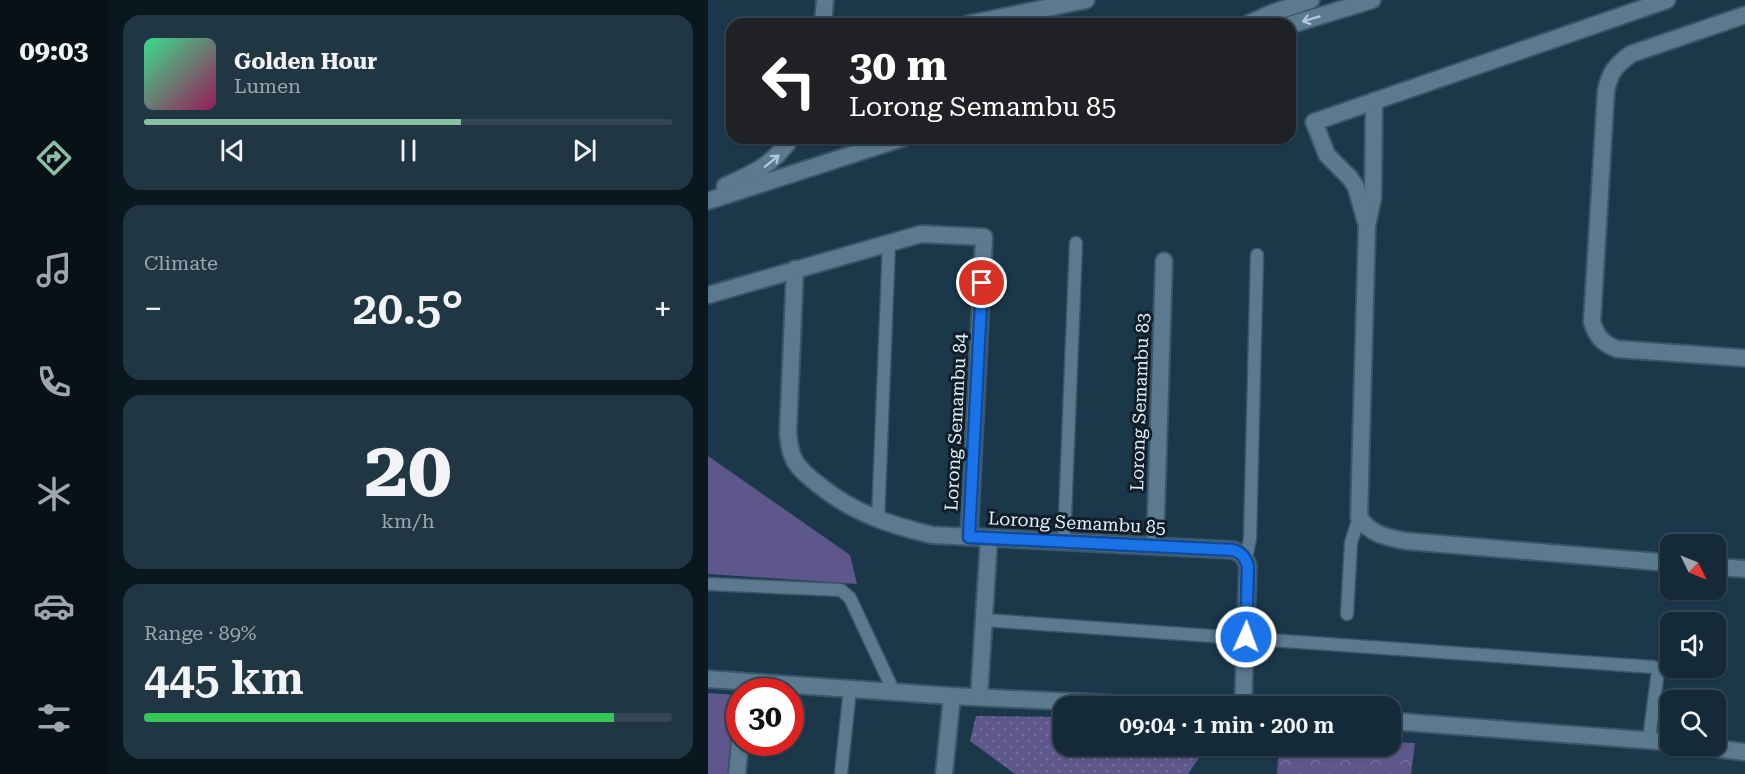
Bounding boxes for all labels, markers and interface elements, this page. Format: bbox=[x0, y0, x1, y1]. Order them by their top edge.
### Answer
one-way arrow bbox=[1302, 14, 1321, 25]
text: 09:03 bbox=[20, 35, 88, 67]
text: 30 m bbox=[849, 41, 947, 90]
icon: left bbox=[750, 42, 828, 120]
text: Golden Hour bbox=[234, 49, 377, 74]
text: Lumen bbox=[234, 74, 301, 98]
text: Lorong Semambu 85 bbox=[849, 91, 1116, 123]
icon: previous bbox=[216, 134, 249, 167]
icon: pause bbox=[392, 134, 425, 167]
icon: next bbox=[568, 134, 601, 167]
icon: directions bbox=[33, 137, 75, 179]
one-way arrow bbox=[764, 154, 780, 167]
icon: music bbox=[33, 249, 75, 291]
text: Climate bbox=[144, 251, 218, 275]
pin bbox=[956, 257, 1007, 308]
icon: arrive bbox=[965, 266, 998, 299]
text: 20.5° bbox=[352, 282, 464, 335]
text: − bbox=[144, 289, 162, 328]
text: + bbox=[654, 289, 672, 328]
street label: Lorong Semambu 83 bbox=[1126, 313, 1153, 491]
street label: Lorong Semambu 84 bbox=[940, 332, 971, 511]
icon: phone bbox=[33, 361, 75, 403]
text: 20 bbox=[364, 424, 452, 515]
icon: climate bbox=[33, 473, 75, 515]
street label: Lorong Semambu 85 bbox=[988, 507, 1167, 538]
text: km/h bbox=[381, 509, 435, 533]
north arrow bbox=[1660, 534, 1726, 600]
map controls bbox=[1660, 534, 1726, 756]
icon: car bbox=[33, 585, 75, 627]
position arrow bbox=[1214, 605, 1278, 669]
button: sound bbox=[1660, 612, 1726, 678]
text: Range · 89% bbox=[144, 621, 256, 645]
text: 445 km bbox=[144, 652, 304, 705]
speed limit sign: 30 bbox=[726, 678, 804, 756]
button: search bbox=[1660, 690, 1726, 756]
icon: filters bbox=[33, 697, 75, 739]
text: 09:04 · 1 min · 200 m bbox=[1120, 713, 1334, 738]

